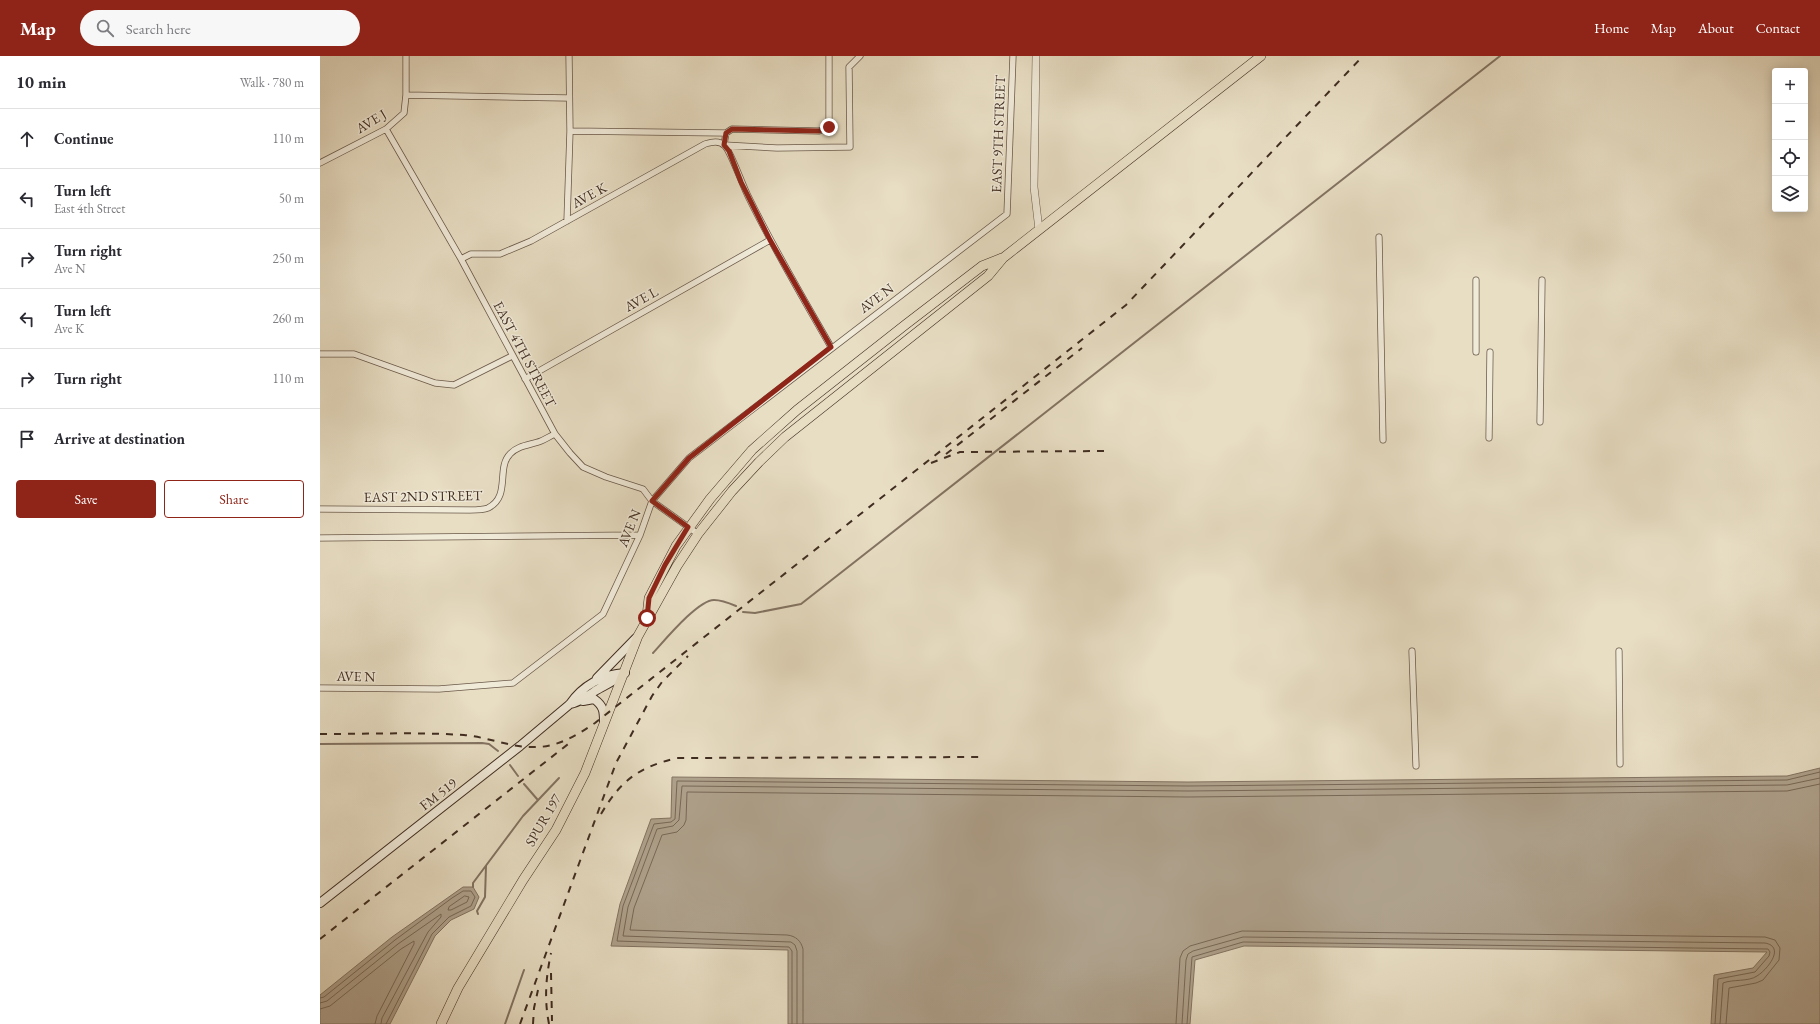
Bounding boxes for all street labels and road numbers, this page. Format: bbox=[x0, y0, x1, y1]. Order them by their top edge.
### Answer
street label: EAST 9TH STREET bbox=[987, 74, 1009, 193]
street label: AVE J bbox=[352, 105, 390, 138]
street label: AVE K bbox=[567, 178, 610, 212]
street label: AVE N bbox=[854, 279, 897, 318]
street label: AVE L bbox=[620, 282, 662, 316]
street label: EAST 4TH STREET bbox=[489, 298, 561, 411]
street label: EAST 2ND STREET bbox=[364, 486, 483, 506]
street label: AVE N bbox=[613, 507, 645, 550]
street label: AVE N bbox=[335, 667, 376, 685]
street label: FM 519 bbox=[416, 774, 461, 814]
street label: SPUR 197 bbox=[521, 790, 565, 849]

